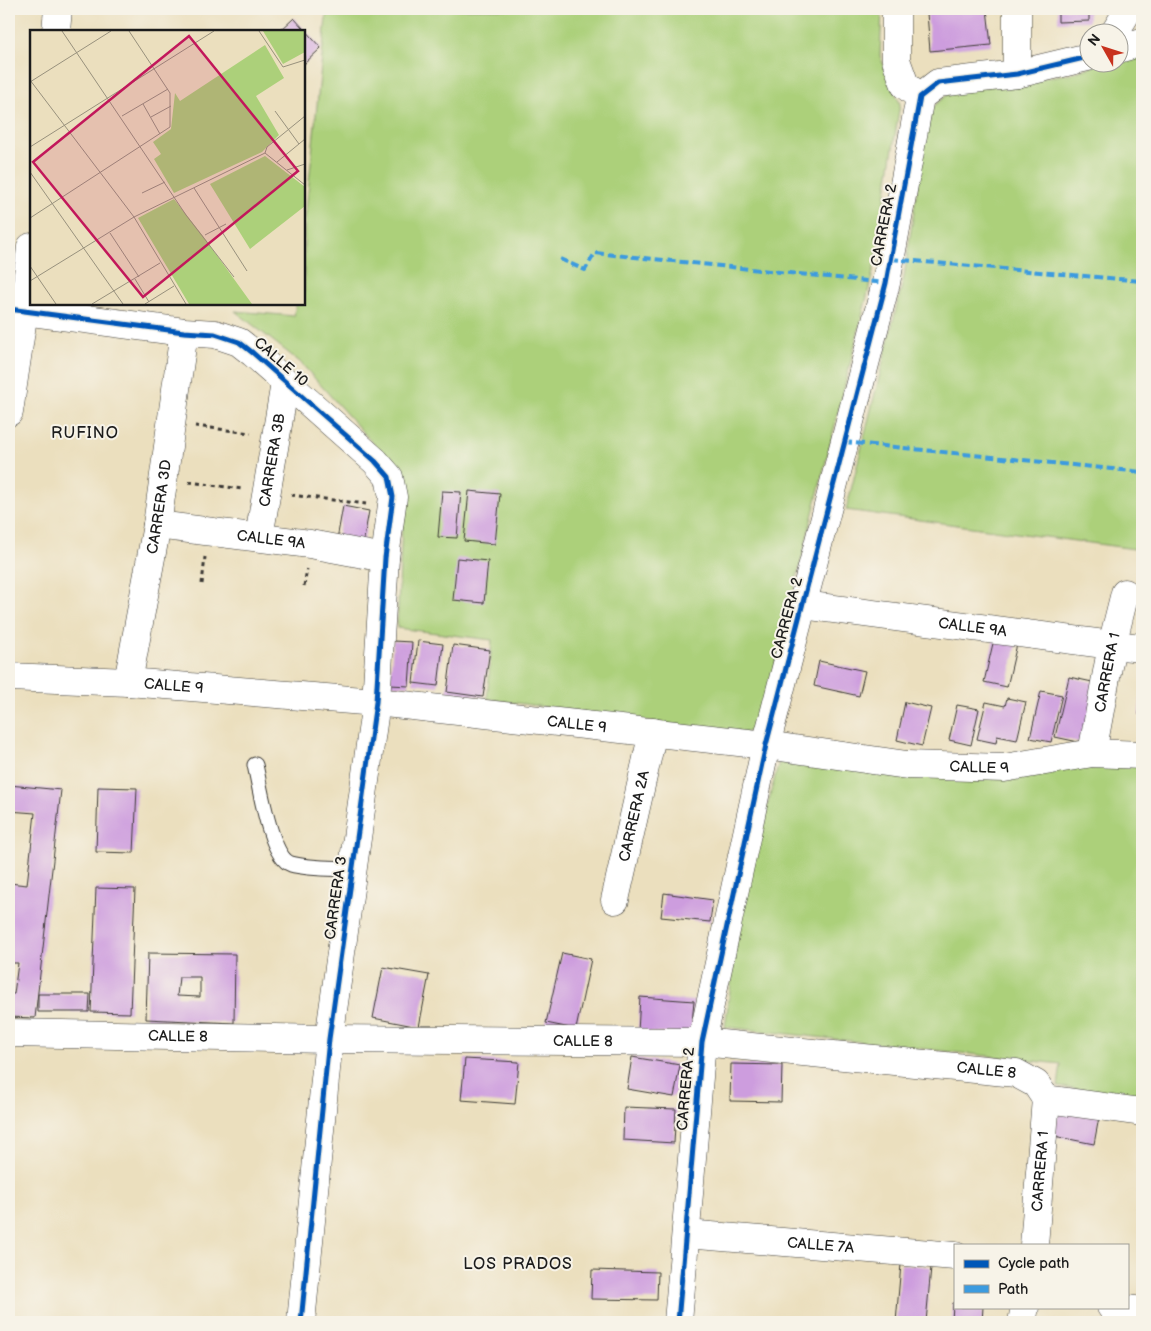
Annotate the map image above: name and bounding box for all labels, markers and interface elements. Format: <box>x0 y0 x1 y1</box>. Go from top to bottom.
north arrow <box>1078 22 1128 72</box>
inset map <box>30 30 305 305</box>
text: N <box>1084 31 1104 50</box>
street label: CARRERA 2 <box>867 182 901 268</box>
street label: CALLE 10 <box>250 333 312 391</box>
street label: CARRERA 3B <box>255 412 289 508</box>
district label: RUFINO <box>51 424 119 443</box>
street label: CARRERA 3D <box>142 458 176 555</box>
street label: CALLE 9A <box>236 525 307 553</box>
street label: CARRERA 2 <box>767 575 807 661</box>
street label: CALLE 9A <box>937 613 1009 641</box>
street label: CARRERA 1 <box>1090 631 1124 714</box>
street label: CALLE 9 <box>143 674 204 698</box>
street label: CALLE 9 <box>546 711 608 737</box>
street label: CALLE 9 <box>949 757 1011 778</box>
street label: CARRERA 2A <box>614 768 654 864</box>
street label: CARRERA 3 <box>321 855 351 941</box>
street label: CALLE 8 <box>148 1026 208 1046</box>
street label: CALLE 8 <box>553 1031 613 1051</box>
street label: CARRERA 2 <box>673 1046 699 1132</box>
street label: CALLE 8 <box>956 1058 1017 1083</box>
street label: CARRERA 1 <box>1027 1130 1053 1212</box>
street label: CALLE 7A <box>786 1233 856 1257</box>
legend <box>954 1244 1128 1308</box>
text: Cycle path <box>998 1254 1069 1273</box>
district label: LOS PRADOS <box>463 1255 573 1274</box>
text: Path <box>998 1280 1028 1299</box>

